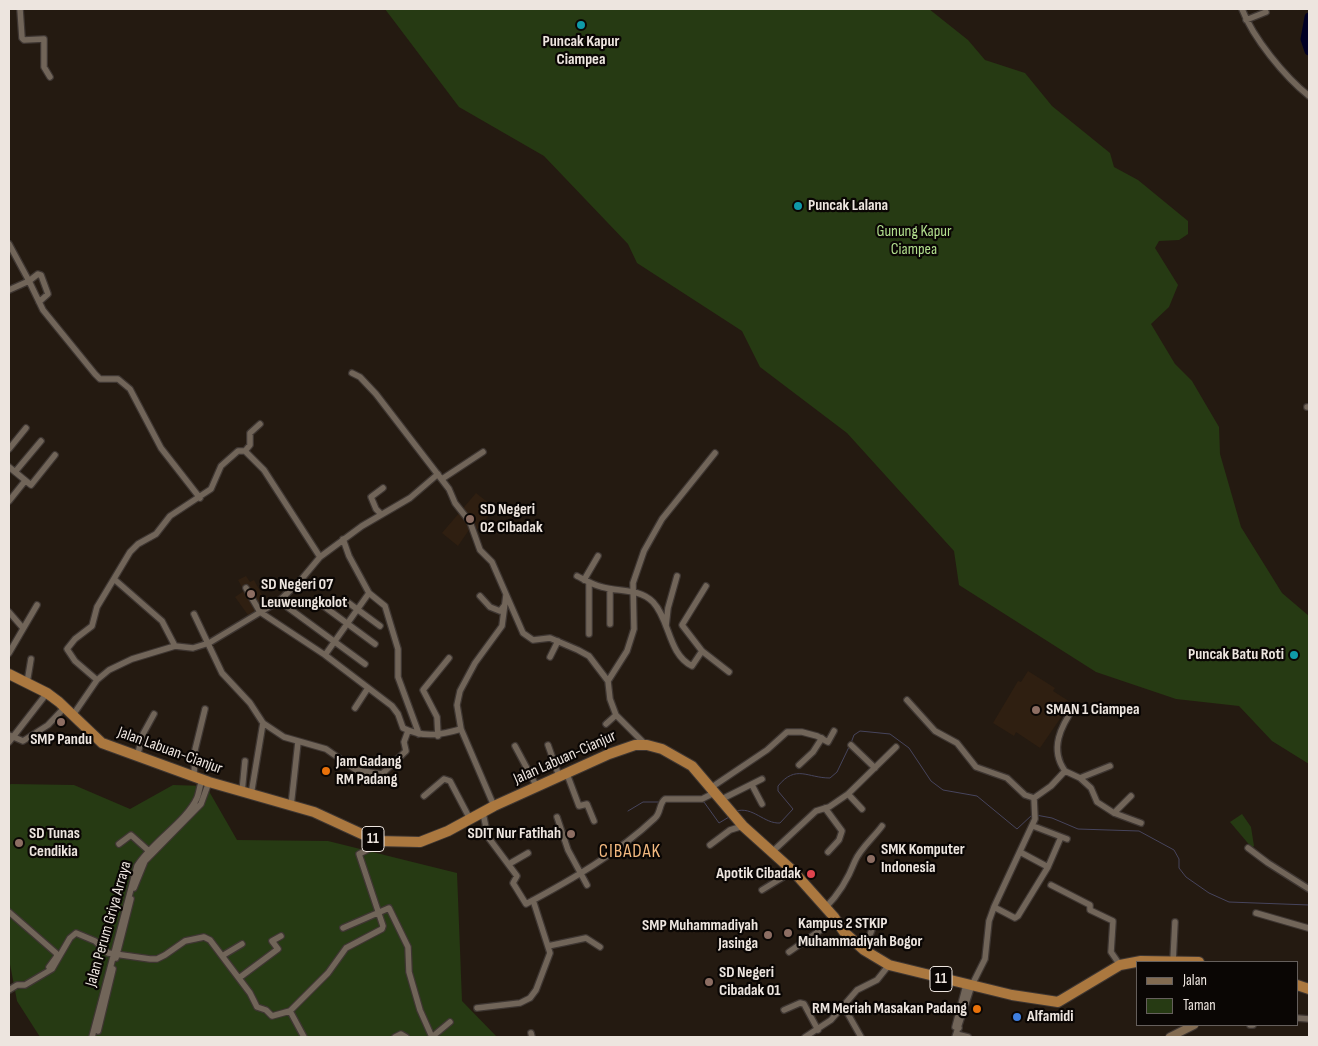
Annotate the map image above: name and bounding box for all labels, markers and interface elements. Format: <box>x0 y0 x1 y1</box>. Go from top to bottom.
marker: Puncak Kapur Ciampea <box>575 19 587 31</box>
place label: Puncak Kapur Ciampea <box>543 32 619 70</box>
place label: Puncak Lalana <box>808 196 888 216</box>
marker: Puncak Lalana <box>792 200 804 212</box>
park label: Gunung Kapur Ciampea <box>876 222 952 260</box>
place label: SD Negeri 02 CIbadak <box>480 500 543 538</box>
marker: SD Negeri 02 CIbadak <box>464 513 476 525</box>
place label: SD Negeri 07 Leuweungkolot <box>261 575 347 613</box>
marker: SD Negeri 07 Leuweungkolot <box>245 588 257 600</box>
place label: Puncak Batu Roti <box>1188 645 1284 665</box>
marker: Puncak Batu Roti <box>1288 649 1300 661</box>
place label: SMAN 1 Ciampea <box>1046 700 1140 720</box>
marker: SMAN 1 Ciampea <box>1030 704 1042 716</box>
marker: SMP Pandu <box>55 716 67 728</box>
street label: Jalan Labuan-Cianjur <box>115 723 225 779</box>
street label: Jalan Labuan-Cianjur <box>511 727 619 789</box>
place label: SMP Pandu <box>30 730 92 750</box>
place label: Jam Gadang RM Padang <box>336 752 401 790</box>
marker: Jam Gadang RM Padang <box>320 765 332 777</box>
place label: SD Tunas Cendikia <box>29 824 80 862</box>
place label: SDIT Nur Fatihah <box>468 824 561 844</box>
road number: 11 <box>362 826 384 852</box>
marker: SDIT Nur Fatihah <box>565 828 577 840</box>
marker: SD Tunas Cendikia <box>13 837 25 849</box>
place label: SMK Komputer Indonesia <box>881 840 965 878</box>
district label: CIBADAK <box>598 841 662 863</box>
marker: SMK Komputer Indonesia <box>865 853 877 865</box>
street label: Jalan Perum Griya Arraya <box>82 859 136 989</box>
place label: Apotik Cibadak <box>716 864 801 884</box>
marker: Apotik Cibadak <box>805 868 817 880</box>
place label: Kampus 2 STKIP Muhammadiyah Bogor <box>798 914 922 952</box>
place label: SMP Muhammadiyah Jasinga <box>642 916 758 954</box>
marker: Kampus 2 STKIP Muhammadiyah Bogor <box>782 927 794 939</box>
marker: SMP Muhammadiyah Jasinga <box>762 929 774 941</box>
legend <box>1136 961 1298 1026</box>
place label: SD Negeri Cibadak 01 <box>719 963 781 1001</box>
road number: 11 <box>930 966 952 992</box>
text: Jalan <box>1183 971 1207 990</box>
marker: SD Negeri Cibadak 01 <box>703 976 715 988</box>
text: Taman <box>1183 996 1216 1015</box>
place label: RM Meriah Masakan Padang <box>812 999 967 1019</box>
marker: RM Meriah Masakan Padang <box>971 1003 983 1015</box>
place label: Alfamidi <box>1027 1007 1073 1027</box>
marker: Alfamidi <box>1011 1011 1023 1023</box>

